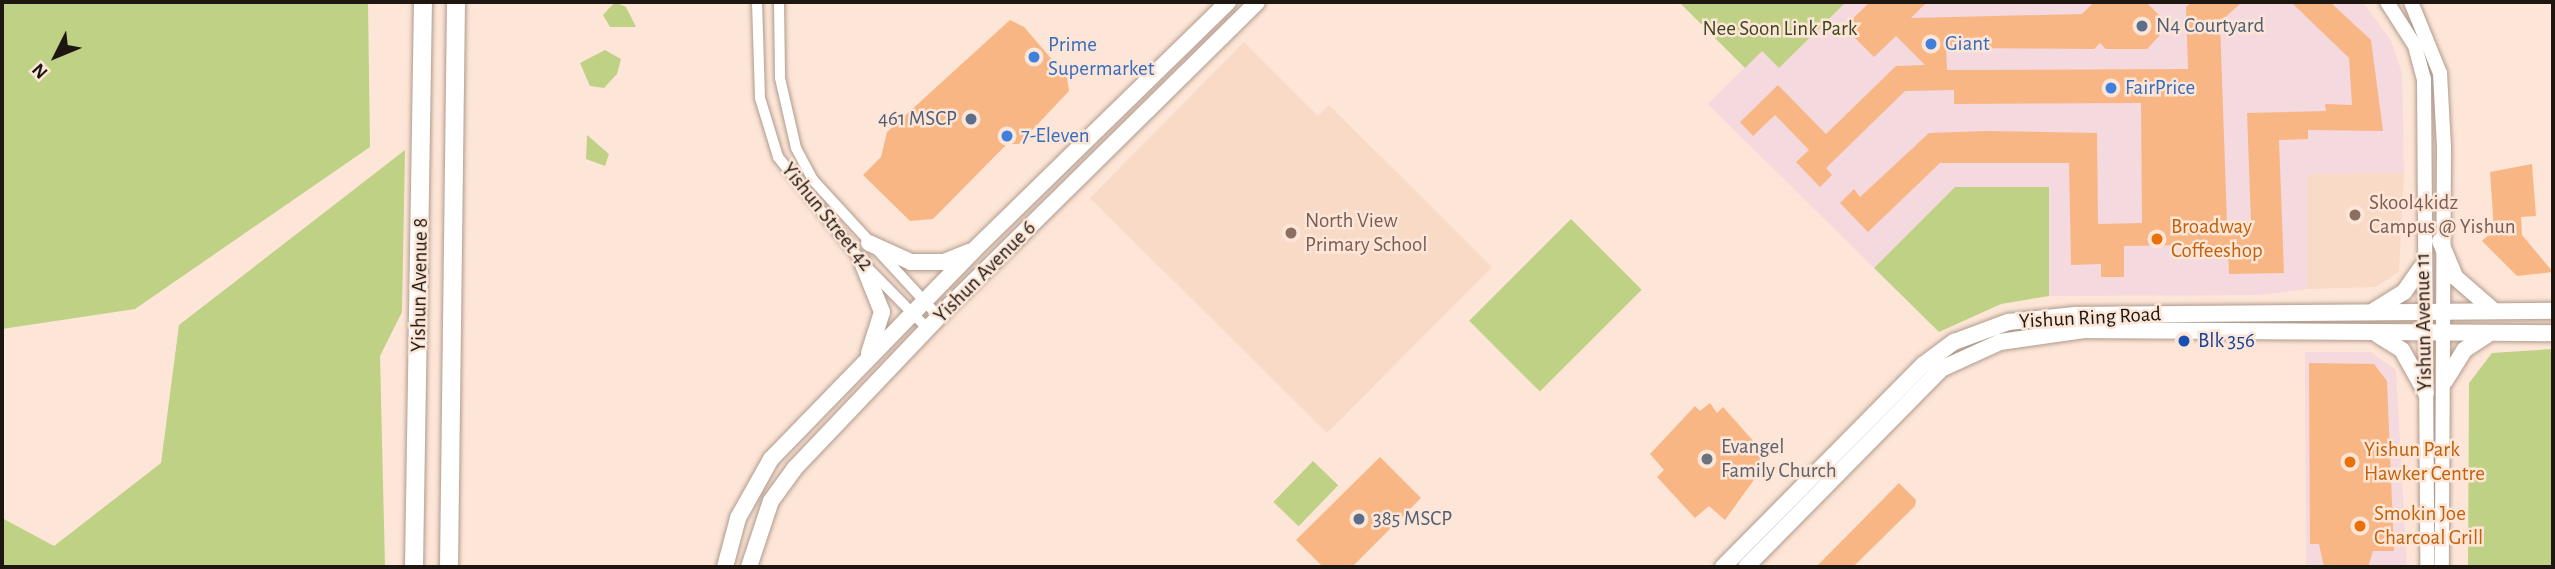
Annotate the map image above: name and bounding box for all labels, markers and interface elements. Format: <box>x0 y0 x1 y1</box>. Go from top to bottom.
place label: N4 Courtyard <box>2156 13 2264 39</box>
park label: Nee Soon Link Park <box>1703 16 1857 42</box>
marker: N4 Courtyard <box>2134 18 2150 34</box>
north arrow <box>21 21 91 91</box>
place label: Giant <box>1945 31 1990 57</box>
place label: Prime Supermarket <box>1048 32 1154 82</box>
marker: Giant <box>1923 36 1939 52</box>
marker: Prime Supermarket <box>1026 49 1042 65</box>
text: N <box>29 59 52 82</box>
place label: FairPrice <box>2125 75 2195 101</box>
marker: FairPrice <box>2103 80 2119 96</box>
place label: 461 MSCP <box>878 106 957 132</box>
marker: 461 MSCP <box>963 111 979 127</box>
place label: 7-Eleven <box>1021 123 1090 149</box>
marker: 7-Eleven <box>999 128 1015 144</box>
street label: Yishun Street 42 <box>776 158 878 276</box>
place label: Skool4kidz Campus @ Yishun <box>2369 190 2516 240</box>
marker: Skool4kidz Campus @ Yishun <box>2347 207 2363 223</box>
place label: North View Primary School <box>1305 208 1428 258</box>
place label: Broadway Coffeeshop <box>2171 214 2263 264</box>
street label: Yishun Avenue 6 <box>929 216 1041 328</box>
street label: Yishun Avenue 8 <box>406 218 434 352</box>
marker: North View Primary School <box>1283 225 1299 241</box>
marker: Broadway Coffeeshop <box>2149 231 2165 247</box>
street label: Yishun Avenue 11 <box>2410 252 2438 392</box>
street label: Yishun Ring Road <box>2018 302 2162 334</box>
place label: Blk 356 <box>2198 328 2255 354</box>
marker: Blk 356 <box>2176 333 2192 349</box>
place label: Evangel Family Church <box>1721 434 1837 484</box>
place label: Yishun Park Hawker Centre <box>2364 437 2485 487</box>
marker: Evangel Family Church <box>1699 451 1715 467</box>
marker: Yishun Park Hawker Centre <box>2342 454 2358 470</box>
place label: Smokin Joe Charcoal Grill <box>2374 501 2483 551</box>
place label: 385 MSCP <box>1373 506 1452 532</box>
marker: 385 MSCP <box>1351 511 1367 527</box>
marker: Smokin Joe Charcoal Grill <box>2352 518 2368 534</box>

